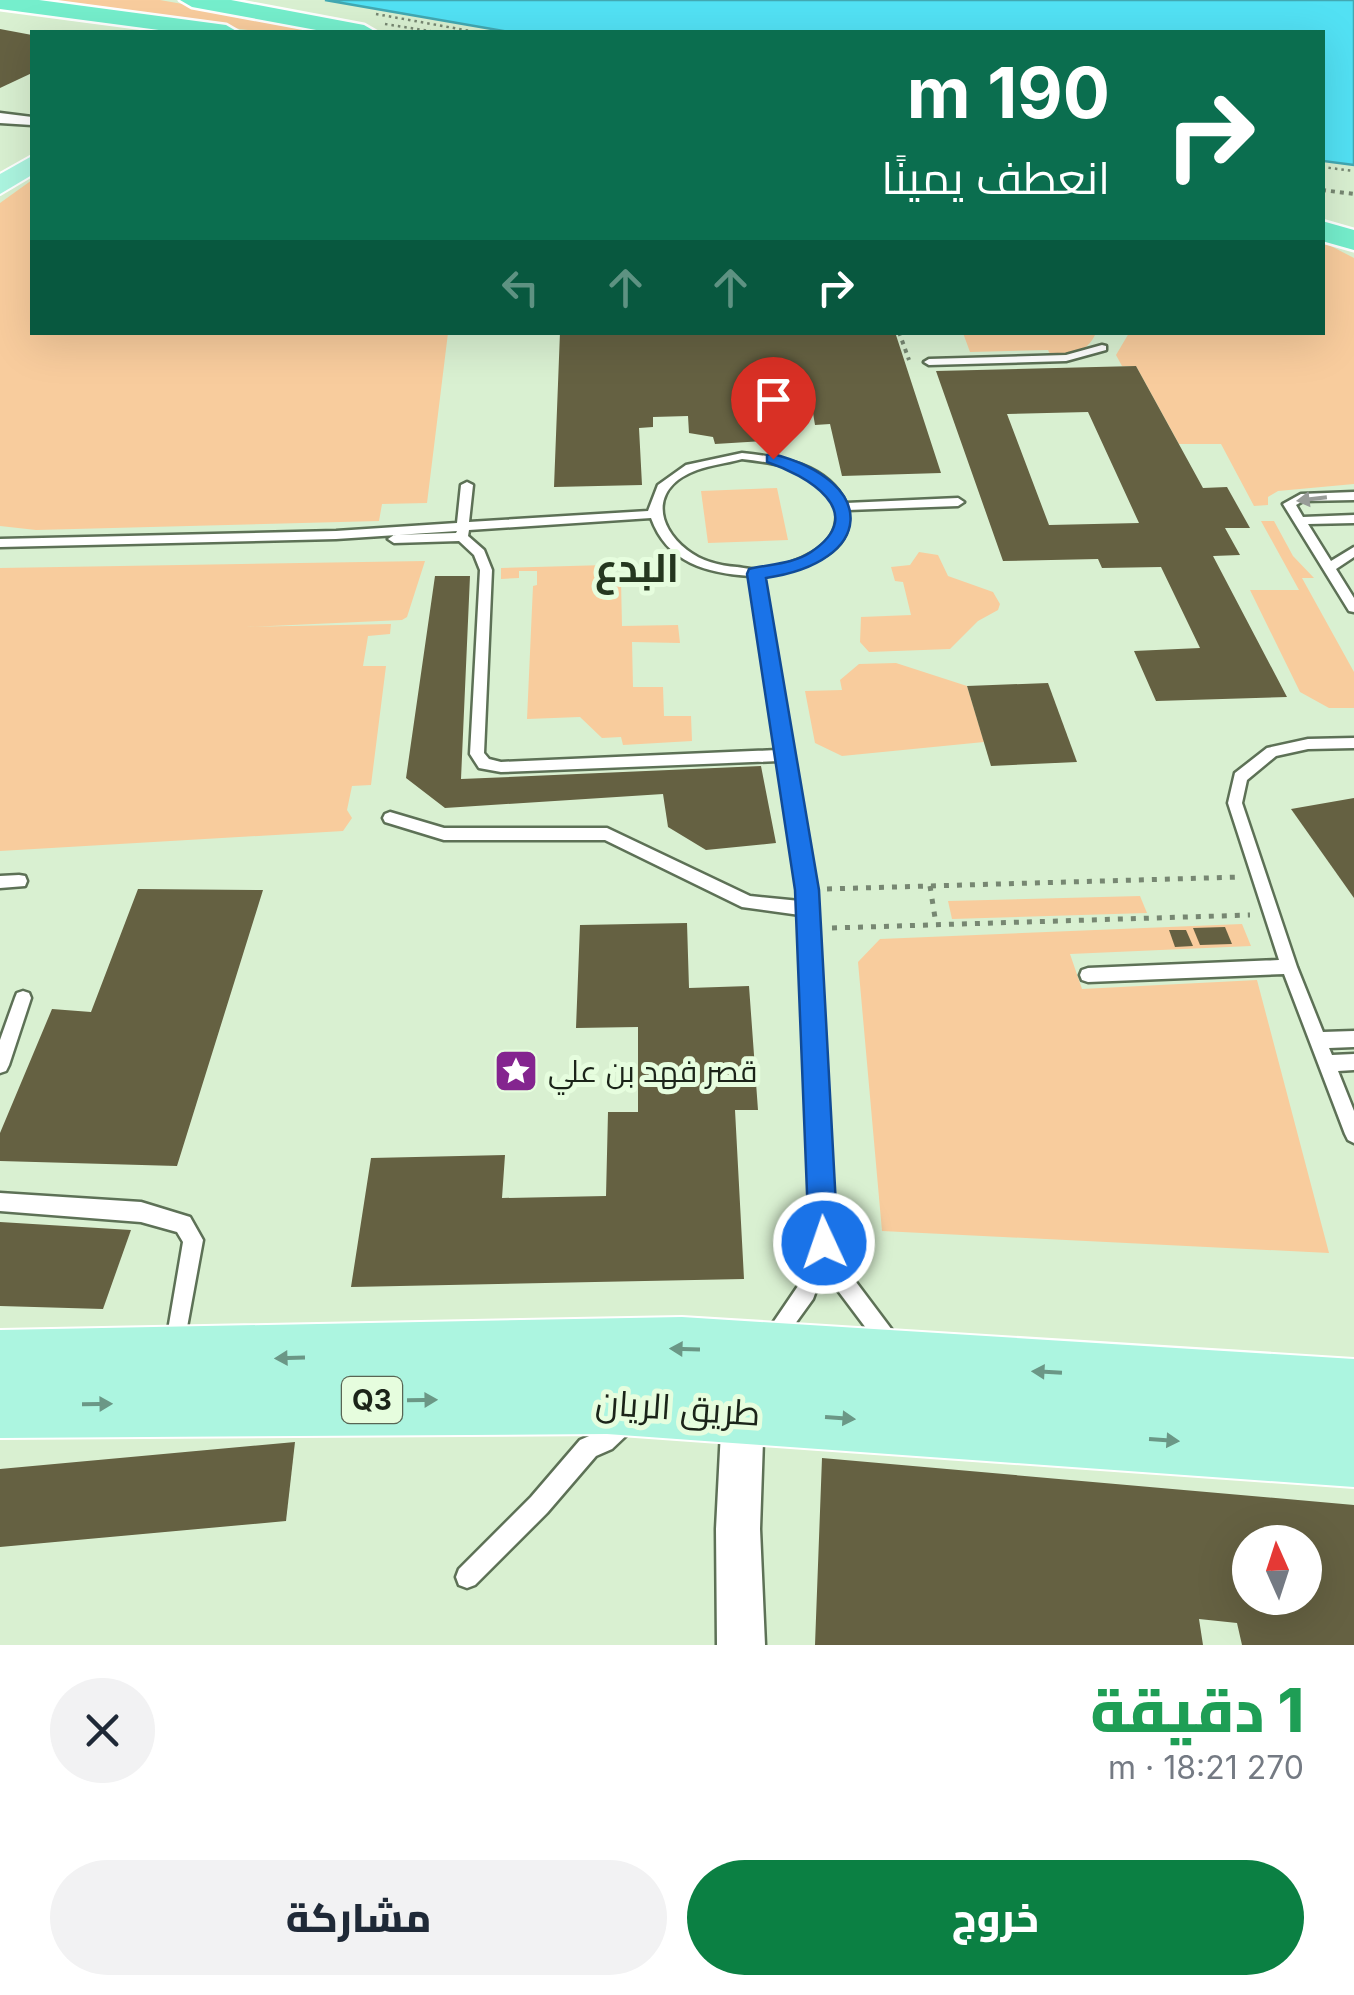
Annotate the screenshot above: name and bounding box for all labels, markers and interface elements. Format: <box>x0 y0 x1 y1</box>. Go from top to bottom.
text: 190 m <box>907 50 1110 135</box>
icon: right <box>1145 70 1275 200</box>
text: انعطف يمينًا <box>881 150 1110 205</box>
icon: left <box>493 260 548 315</box>
icon: ahead <box>598 260 653 315</box>
icon: ahead <box>703 260 758 315</box>
icon: right <box>808 260 863 315</box>
pin <box>731 357 816 460</box>
icon: arrive <box>746 372 801 427</box>
one-way arrow <box>1296 491 1327 507</box>
district label: البدع <box>595 543 679 595</box>
place icon: قصر فهد بن علي <box>493 1048 539 1094</box>
place label: قصر فهد بن علي <box>548 1053 757 1095</box>
position arrow <box>772 1191 876 1295</box>
one-way arrow <box>669 1341 701 1357</box>
one-way arrow <box>274 1350 306 1366</box>
one-way arrow <box>1031 1364 1063 1380</box>
road number: Q3 <box>342 1377 402 1423</box>
street label: طريق الريان <box>594 1380 762 1436</box>
one-way arrow <box>407 1391 439 1407</box>
one-way arrow <box>82 1396 114 1412</box>
one-way arrow <box>825 1411 856 1427</box>
one-way arrow <box>1149 1433 1181 1449</box>
north arrow <box>1232 1525 1322 1615</box>
map controls <box>1232 1525 1322 1615</box>
text: 1 دقيقة <box>1090 1674 1304 1746</box>
button: close <box>50 1678 155 1783</box>
text: 270 m · 18:21 <box>1108 1748 1304 1787</box>
button: مشاركة <box>50 1860 667 1975</box>
button: خروج <box>687 1860 1304 1975</box>

